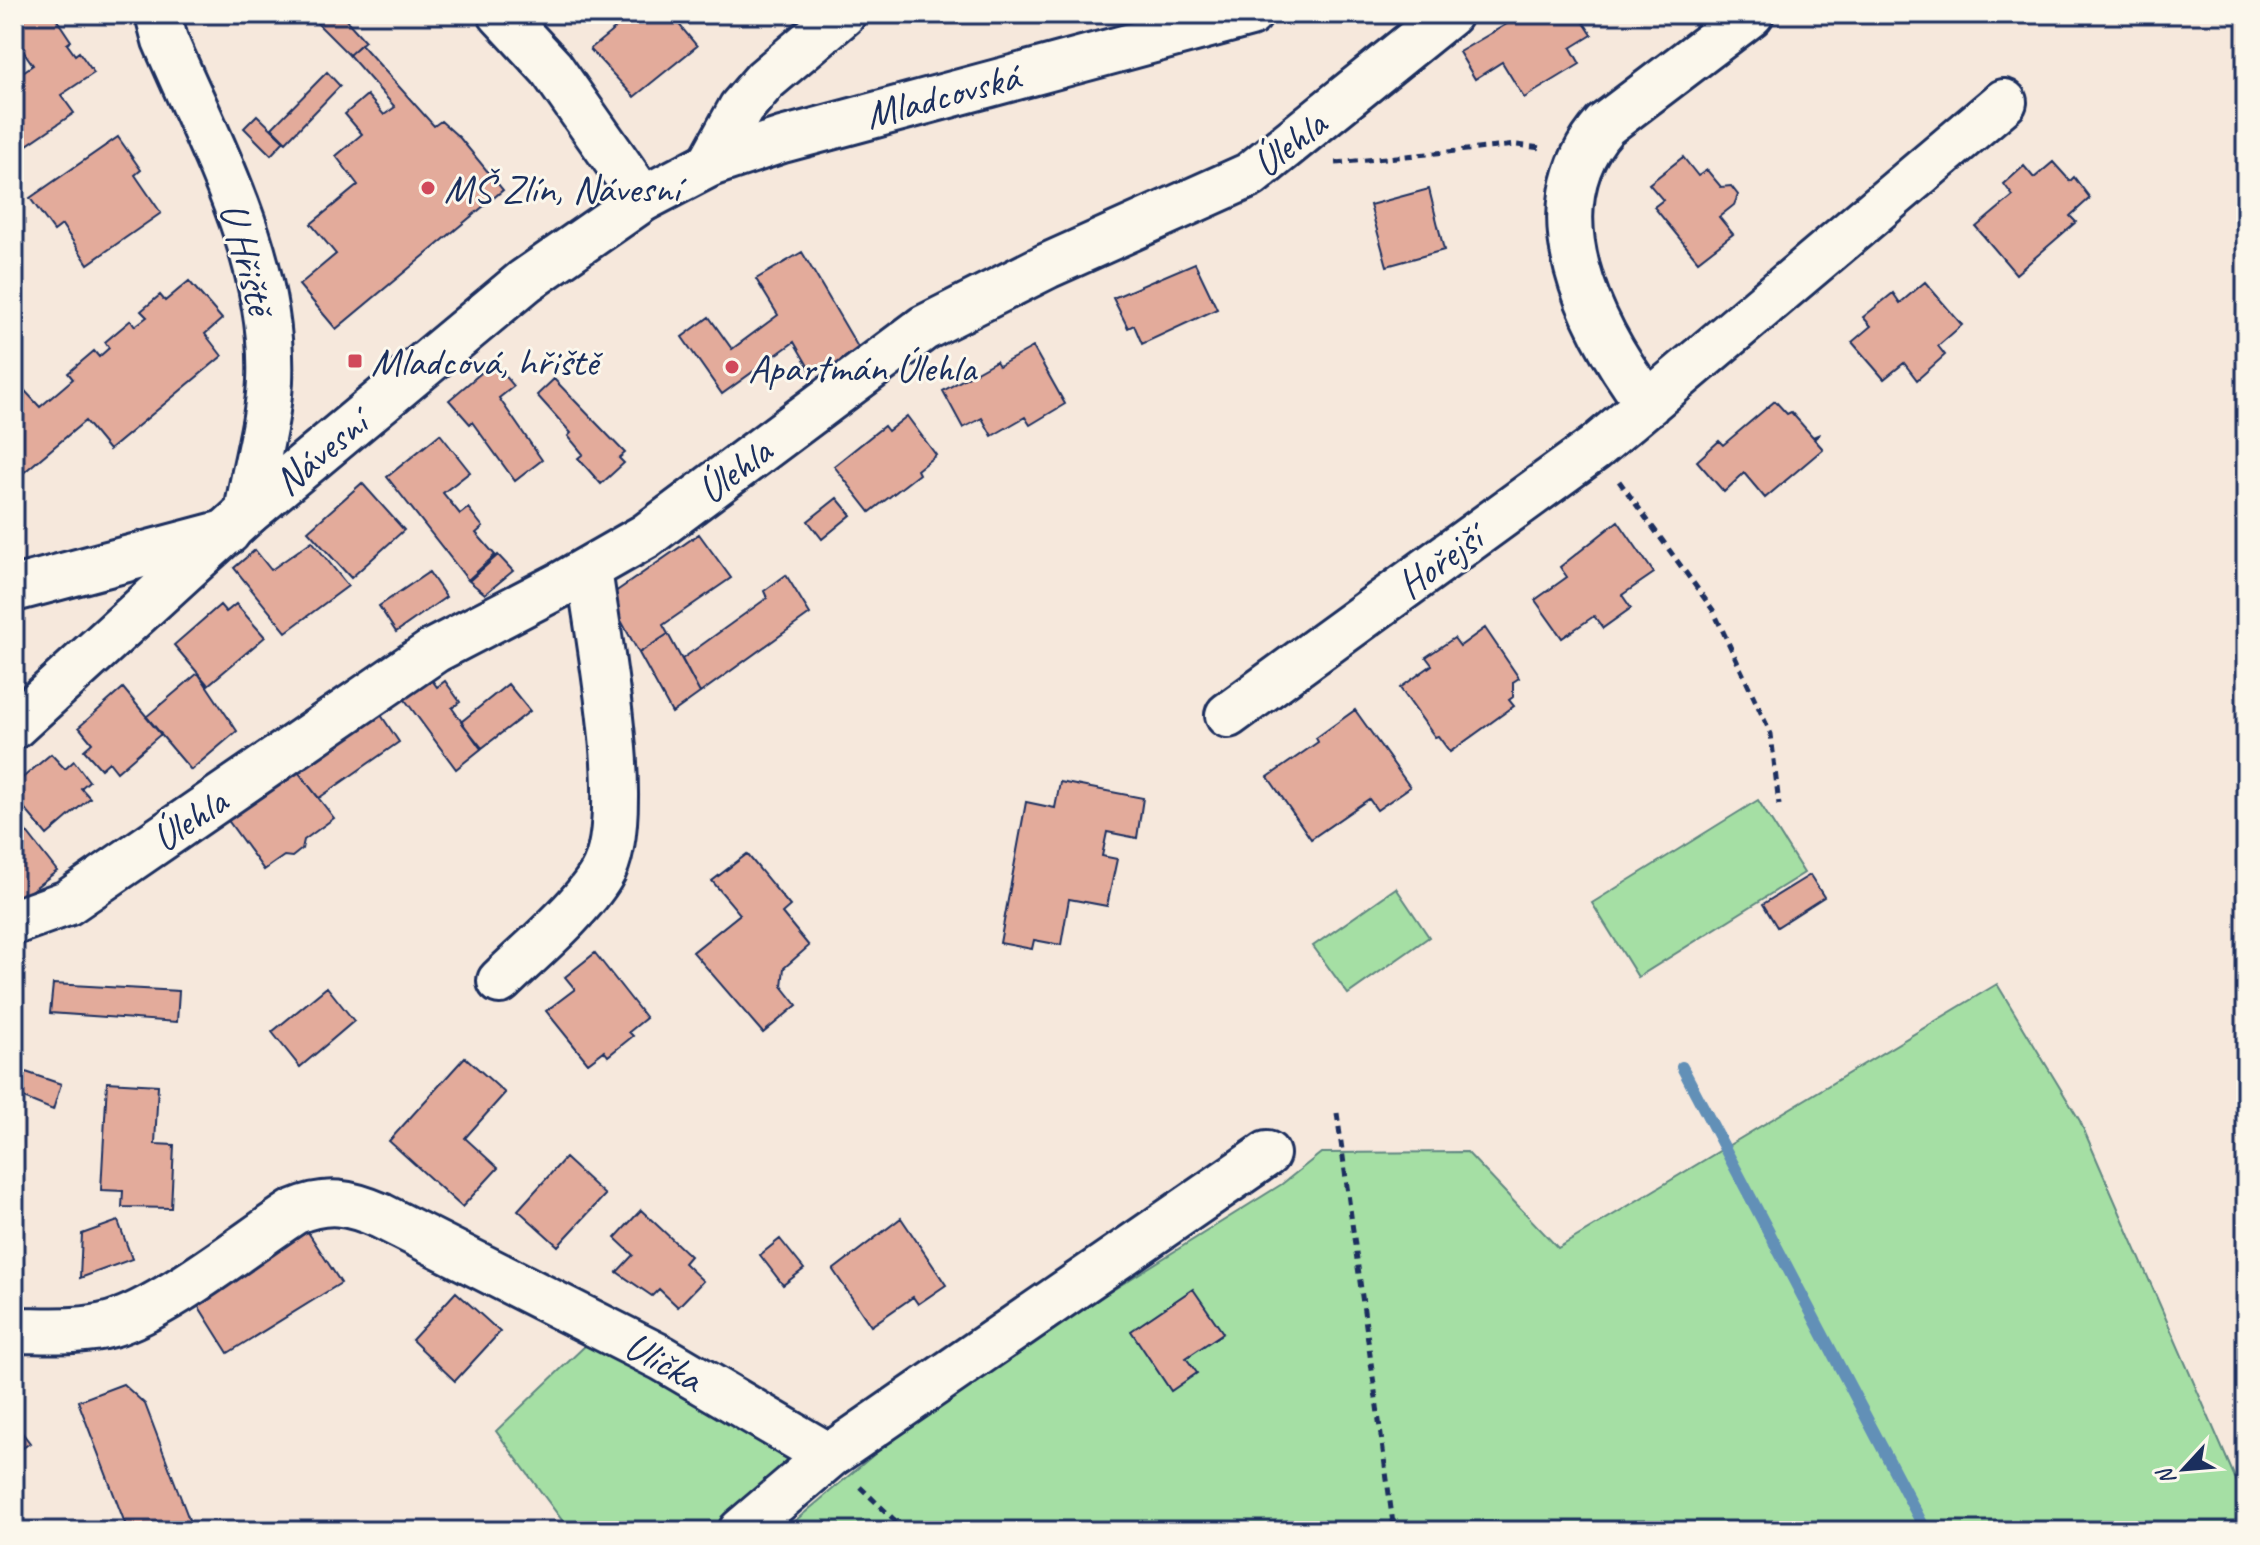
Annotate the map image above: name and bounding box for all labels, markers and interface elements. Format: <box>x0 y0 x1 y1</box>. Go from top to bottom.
street label: Mladcovská <box>860 51 1028 140</box>
street label: Úlehla <box>1243 98 1339 188</box>
place label: MŠ Zlín, Návesní <box>444 164 687 214</box>
marker: MŠ Zlín, Návesní <box>419 179 437 197</box>
street label: U Hřiště <box>208 197 287 325</box>
place label: Mladcová, hřiště <box>371 337 604 387</box>
place label: Apartmán Úlehla <box>748 343 979 393</box>
marker: Mladcová, hřiště <box>346 352 364 370</box>
marker: Apartmán Úlehla <box>723 358 741 376</box>
street label: Návesní <box>264 394 383 506</box>
street label: Úlehla <box>688 425 784 515</box>
street label: Hořejší <box>1387 510 1498 609</box>
street label: Úlehla <box>142 775 239 863</box>
street label: Ulička <box>616 1320 713 1405</box>
north arrow <box>2144 1429 2224 1509</box>
text: N <box>2150 1462 2182 1490</box>

